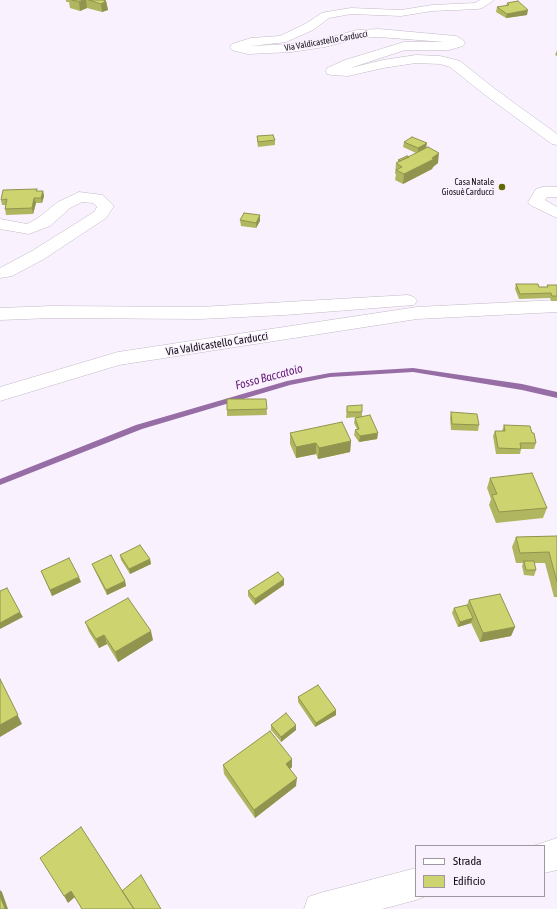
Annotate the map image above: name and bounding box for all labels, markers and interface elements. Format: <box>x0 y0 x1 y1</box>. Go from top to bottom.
street label: Via Valdicastello Carducci <box>283 28 369 54</box>
place label: Casa Natale Giosuè Carducci <box>442 177 494 198</box>
marker: Casa Natale Giosuè Carducci <box>497 182 507 192</box>
street label: Via Valdicastello Carducci <box>165 329 269 359</box>
water label: Fosso Baccatoio <box>234 361 304 393</box>
legend <box>415 845 545 897</box>
text: Strada <box>453 854 482 868</box>
text: Edificio <box>453 874 485 888</box>

